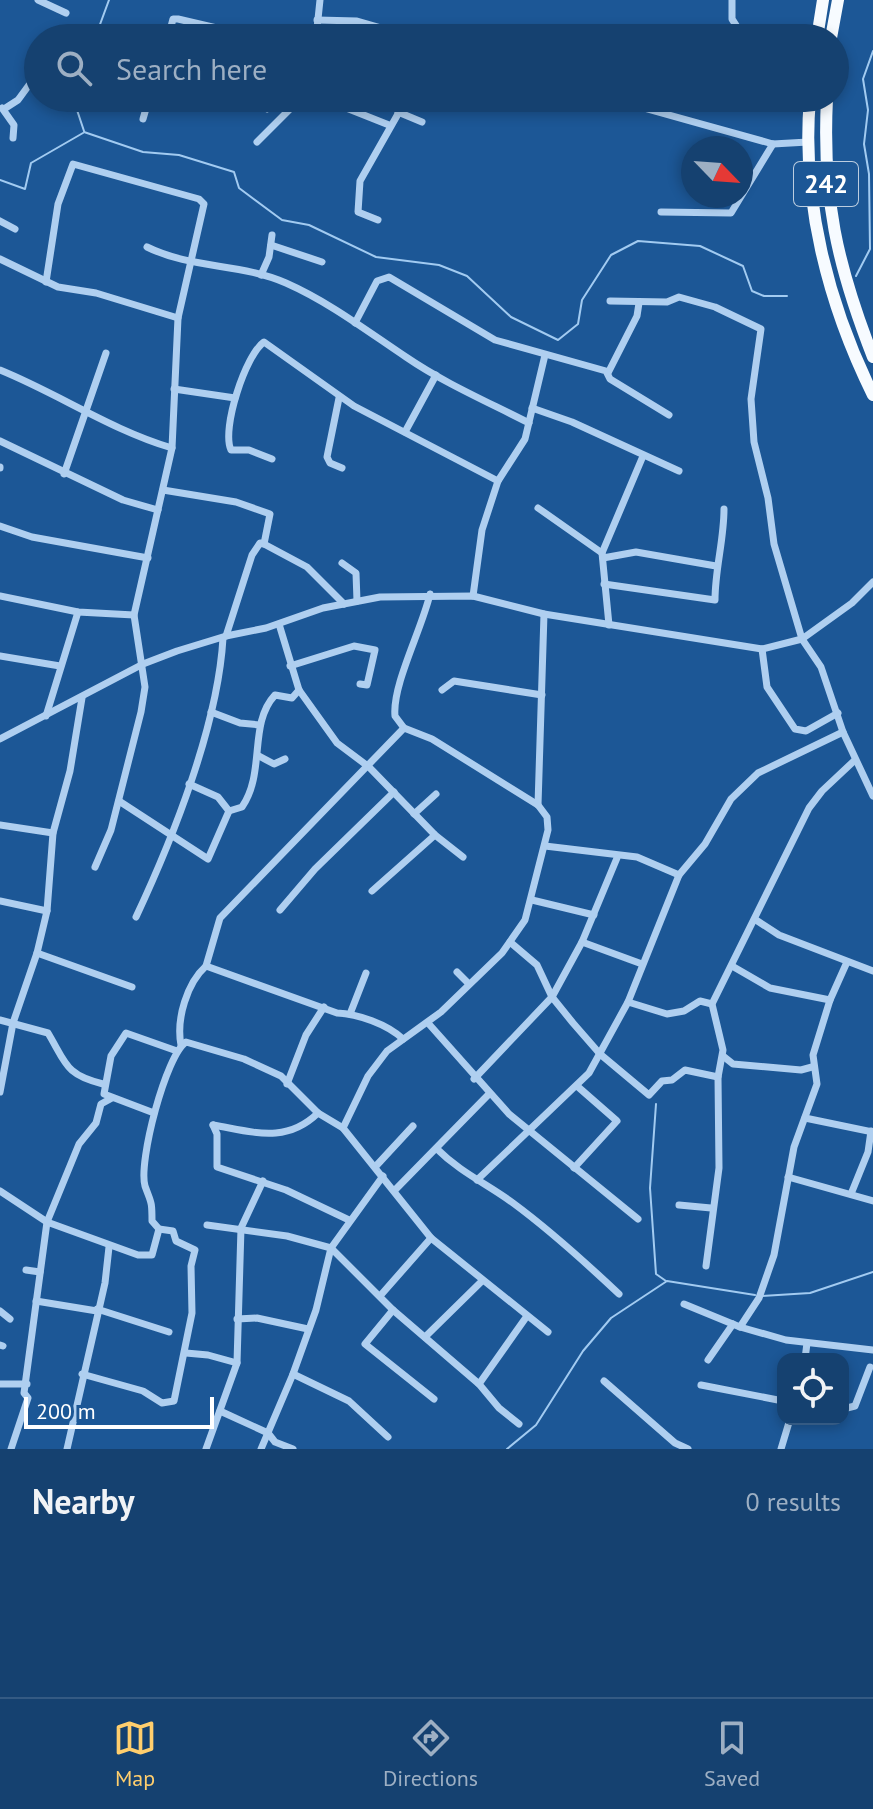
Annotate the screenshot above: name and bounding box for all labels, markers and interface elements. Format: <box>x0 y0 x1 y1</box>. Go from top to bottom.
search box <box>24 24 849 112</box>
icon: search <box>52 46 96 90</box>
text: Search here <box>116 49 267 88</box>
north arrow <box>681 136 753 208</box>
road number: 242 <box>794 162 858 206</box>
map controls <box>777 1353 849 1425</box>
button: locate <box>777 1353 849 1425</box>
scale bar <box>24 1393 214 1429</box>
text: 200 m <box>36 1397 96 1425</box>
text: Nearby <box>32 1479 134 1523</box>
text: 0 results <box>746 1485 841 1518</box>
tab: Map <box>113 1716 157 1792</box>
tab: Directions <box>383 1716 478 1792</box>
tab: Saved <box>704 1716 760 1792</box>

